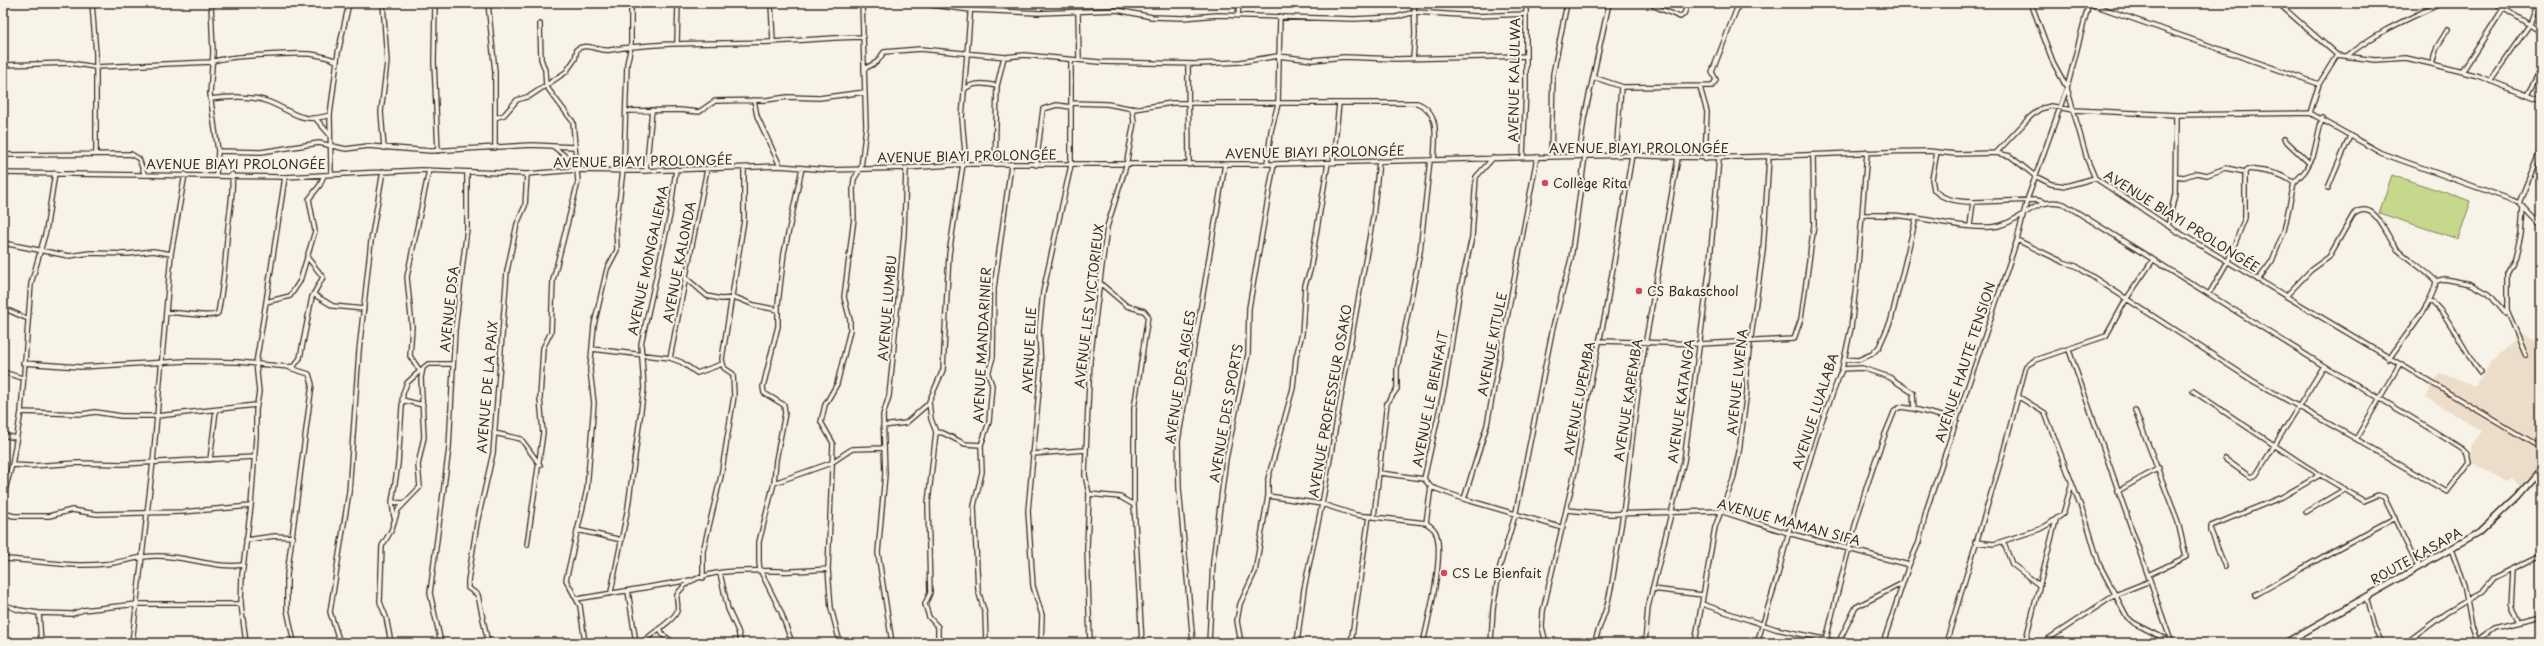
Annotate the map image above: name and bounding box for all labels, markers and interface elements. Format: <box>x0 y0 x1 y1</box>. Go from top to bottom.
street label: AVENUE KALULWA <box>1503 17 1524 142</box>
street label: AVENUE BIAYI PROLONGÉE <box>1549 138 1729 157</box>
street label: AVENUE BIAYI PROLONGÉE <box>1225 140 1405 163</box>
street label: AVENUE BIAYI PROLONGÉE <box>877 144 1057 167</box>
street label: AVENUE BIAYI PROLONGÉE <box>553 149 733 172</box>
street label: AVENUE BIAYI PROLONGÉE <box>146 154 326 173</box>
street label: AVENUE BIAYI PROLONGÉE <box>2101 165 2264 276</box>
place label: Collège Rita <box>1553 173 1628 192</box>
marker: Collège Rita <box>1540 178 1550 188</box>
street label: AVENUE MONGALIEMA <box>622 183 673 337</box>
street label: AVENUE KALONDA <box>657 200 700 324</box>
street label: AVENUE LES VICTORIEUX <box>1069 223 1108 389</box>
street label: AVENUE LUMBU <box>872 254 901 362</box>
street label: AVENUE DSA <box>435 265 462 353</box>
street label: AVENUE MANDARINIER <box>968 266 995 423</box>
street label: AVENUE HAUTE TENSION <box>1930 279 1999 444</box>
place label: CS Bakaschool <box>1647 281 1739 300</box>
marker: CS Bakaschool <box>1634 286 1644 296</box>
street label: AVENUE KITULE <box>1472 290 1511 398</box>
street label: AVENUE PROFESSEUR OSAKO <box>1303 303 1356 499</box>
street label: AVENUE ELIE <box>1017 306 1040 394</box>
street label: AVENUE DES AIGLES <box>1160 309 1199 445</box>
street label: AVENUE DE LA PAIX <box>471 320 502 454</box>
street label: AVENUE LWENA <box>1721 328 1752 436</box>
street label: AVENUE LE BIENFAIT <box>1407 329 1452 469</box>
street label: AVENUE KAPEMBA <box>1608 337 1647 463</box>
street label: AVENUE KATANGA <box>1662 338 1699 464</box>
street label: AVENUE UPEMBA <box>1558 339 1599 456</box>
street label: AVENUE DES SPORTS <box>1204 342 1247 484</box>
street label: AVENUE LUALABA <box>1787 350 1842 471</box>
street label: AVENUE MAMAN SIFA <box>1716 493 1863 550</box>
street label: ROUTE KASAPA <box>2366 522 2465 589</box>
place label: CS Le Bienfait <box>1452 563 1542 582</box>
marker: CS Le Bienfait <box>1439 568 1449 578</box>

